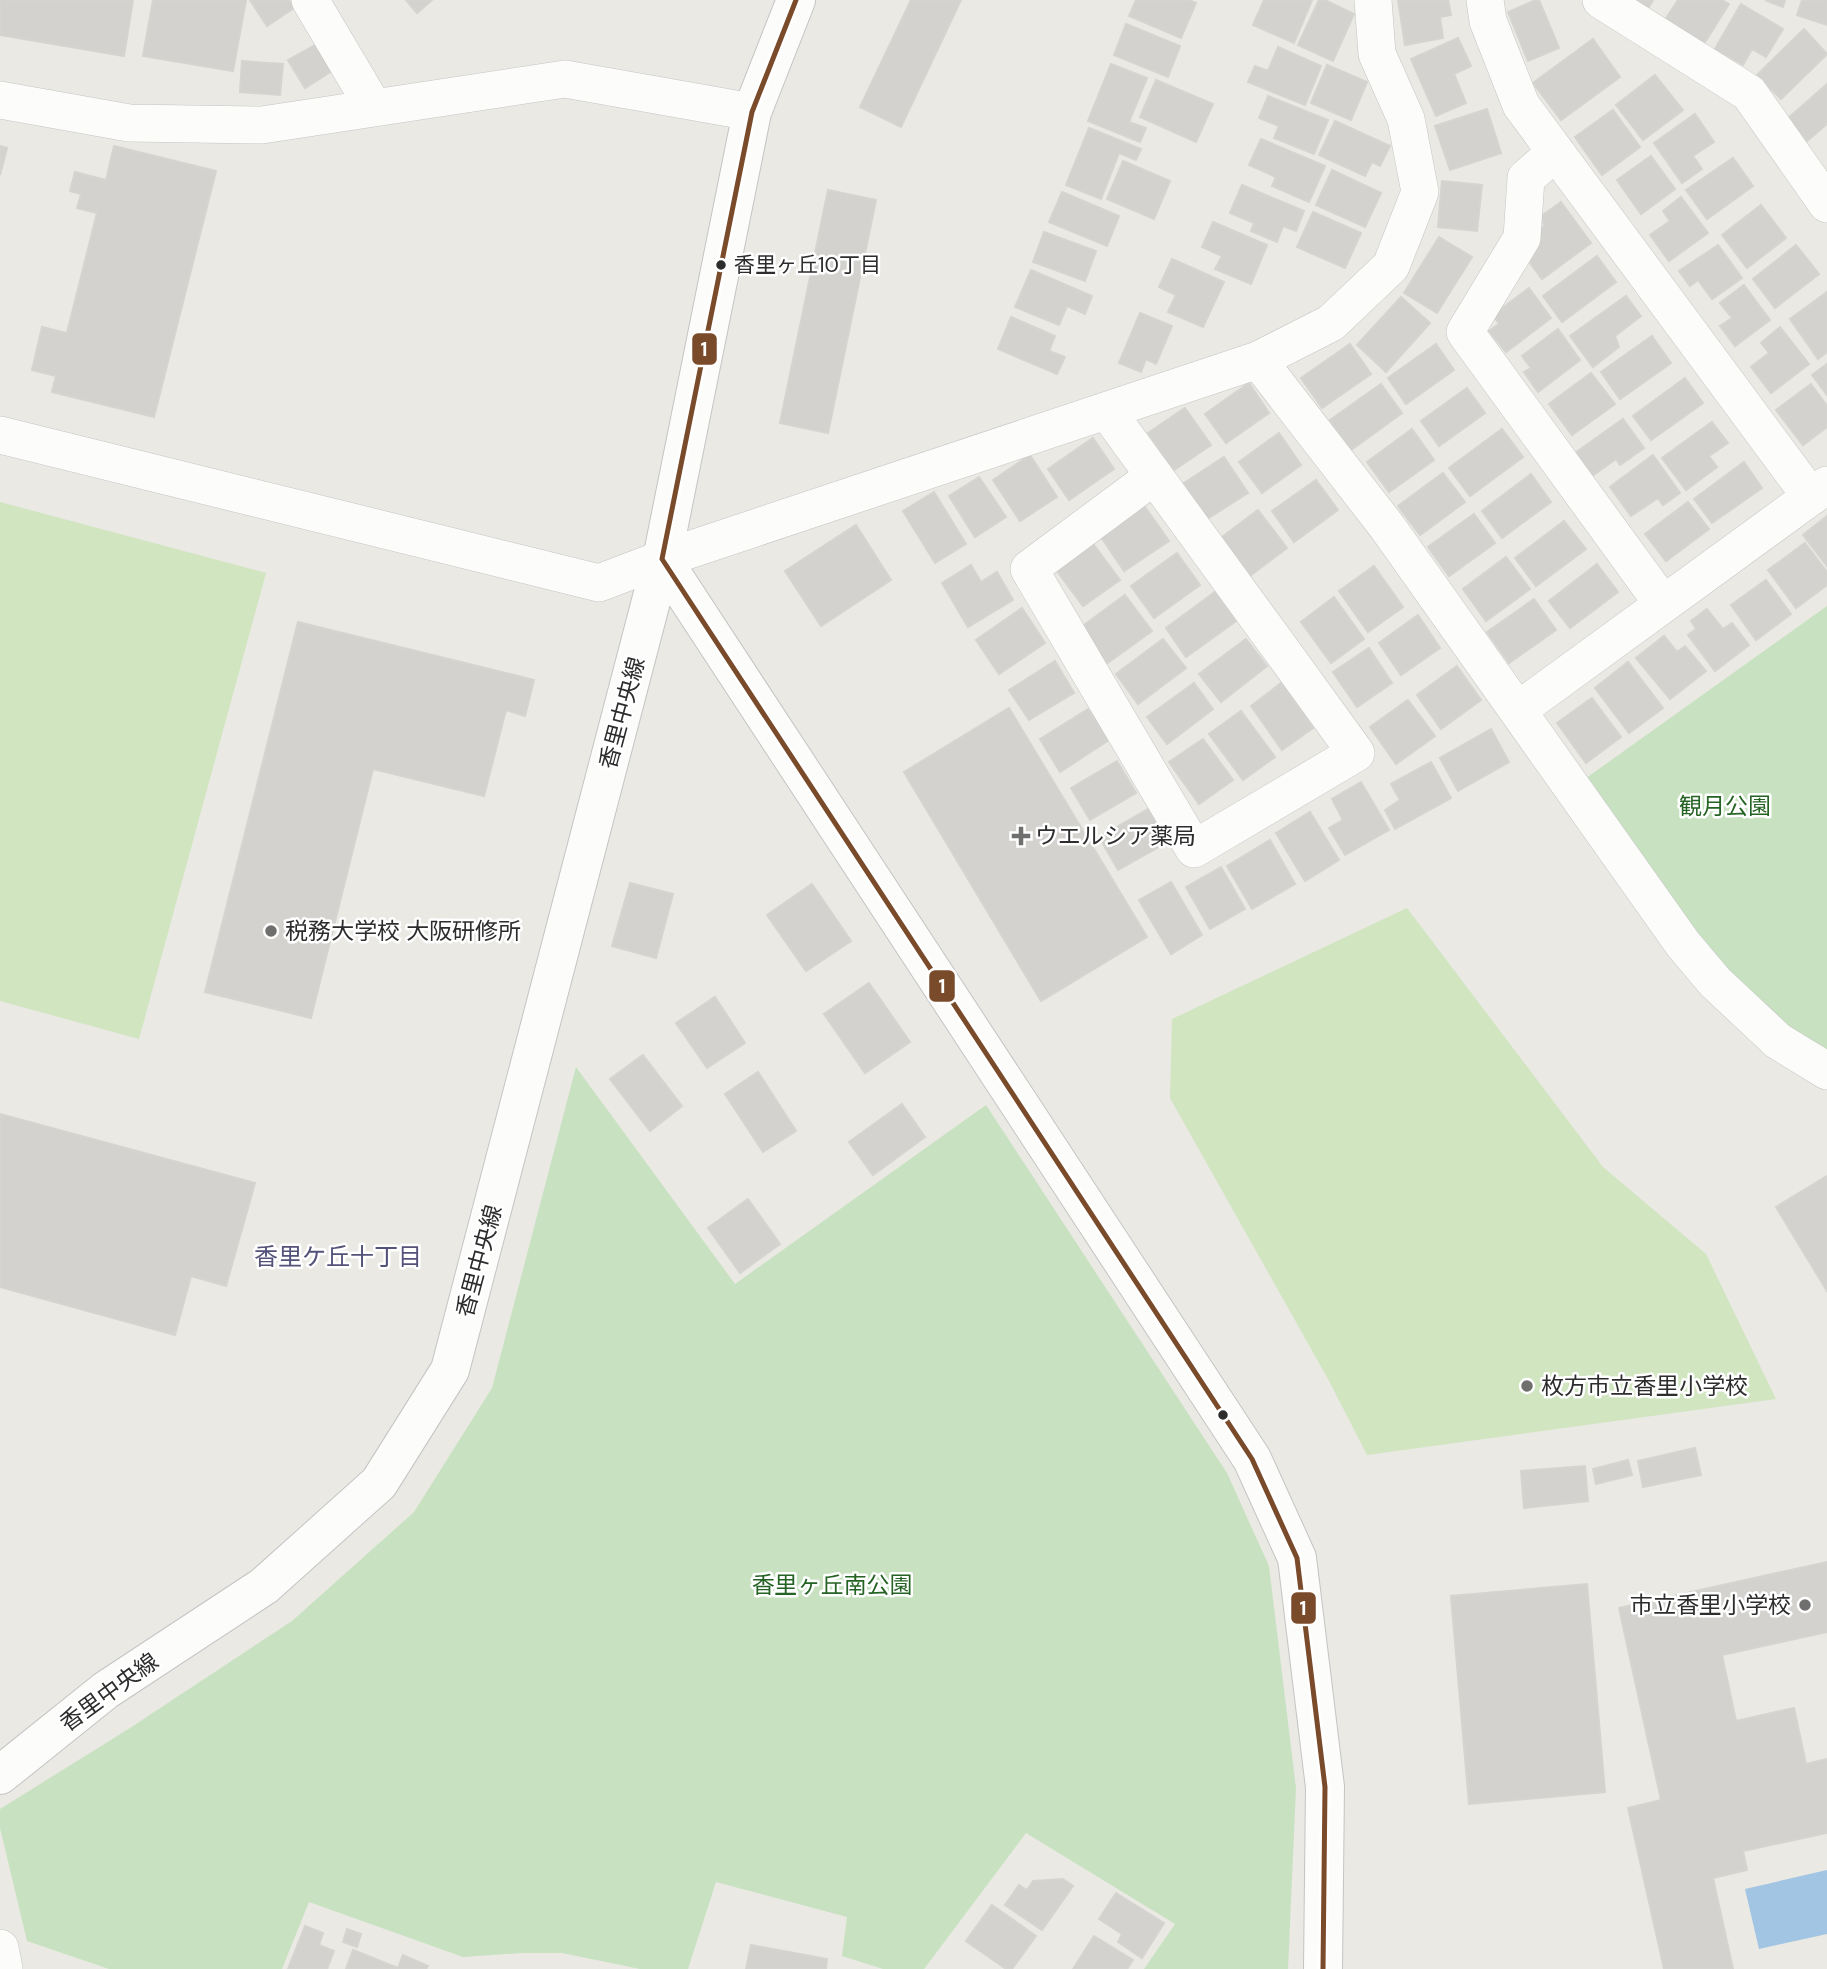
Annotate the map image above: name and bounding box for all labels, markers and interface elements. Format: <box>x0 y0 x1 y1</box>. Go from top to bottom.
place label: 香里ヶ丘10丁目 <box>734 251 881 279</box>
marker: 香里ヶ丘10丁目 <box>714 258 728 272</box>
line badge: 1 <box>691 332 718 366</box>
text: 1 <box>701 337 707 362</box>
street label: 香里中央線 <box>593 654 651 772</box>
park label: 観月公園 <box>1679 791 1771 821</box>
place label: ウエルシア薬局 <box>1035 821 1196 851</box>
marker: ウエルシア薬局 <box>1013 828 1029 844</box>
place label: 税務大学校 大阪研修所 <box>285 916 521 946</box>
marker: 税務大学校 大阪研修所 <box>263 923 279 939</box>
line badge: 1 <box>928 969 956 1003</box>
text: 1 <box>939 974 945 999</box>
street label: 香里中央線 <box>450 1202 508 1320</box>
district label: 香里ケ丘十丁目 <box>254 1241 422 1272</box>
place label: 枚方市立香里小学校 <box>1541 1371 1748 1401</box>
marker: 枚方市立香里小学校 <box>1519 1378 1535 1394</box>
unlabelled marker <box>1216 1408 1230 1422</box>
park label: 香里ヶ丘南公園 <box>752 1570 913 1600</box>
place label: 市立香里小学校 <box>1630 1590 1791 1620</box>
line badge: 1 <box>1290 1591 1317 1625</box>
text: 1 <box>1300 1596 1306 1621</box>
marker: 市立香里小学校 <box>1797 1597 1813 1613</box>
street label: 香里中央線 <box>54 1646 164 1738</box>

